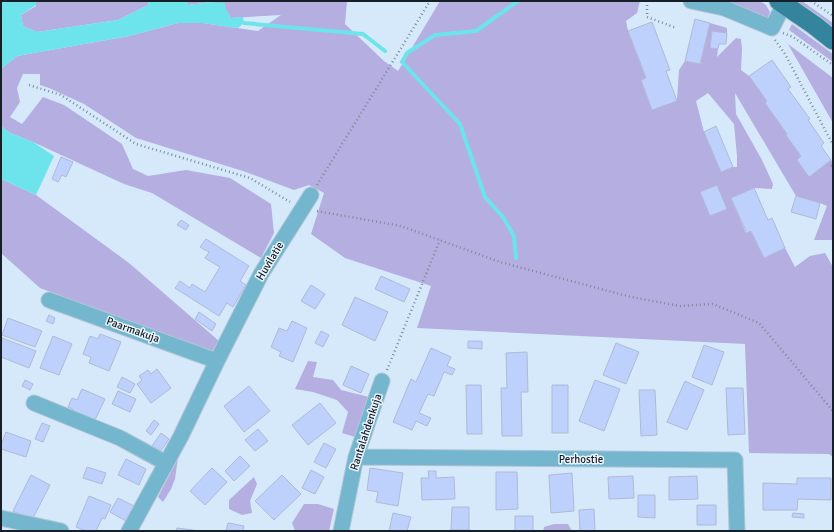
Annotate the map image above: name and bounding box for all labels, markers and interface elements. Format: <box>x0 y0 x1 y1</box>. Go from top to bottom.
street label: Huvilatie <box>254 239 286 283</box>
street label: Paarmakuja <box>105 314 162 346</box>
street label: Rantalahdenkuja <box>348 392 385 472</box>
street label: Perhostie <box>559 453 603 466</box>

